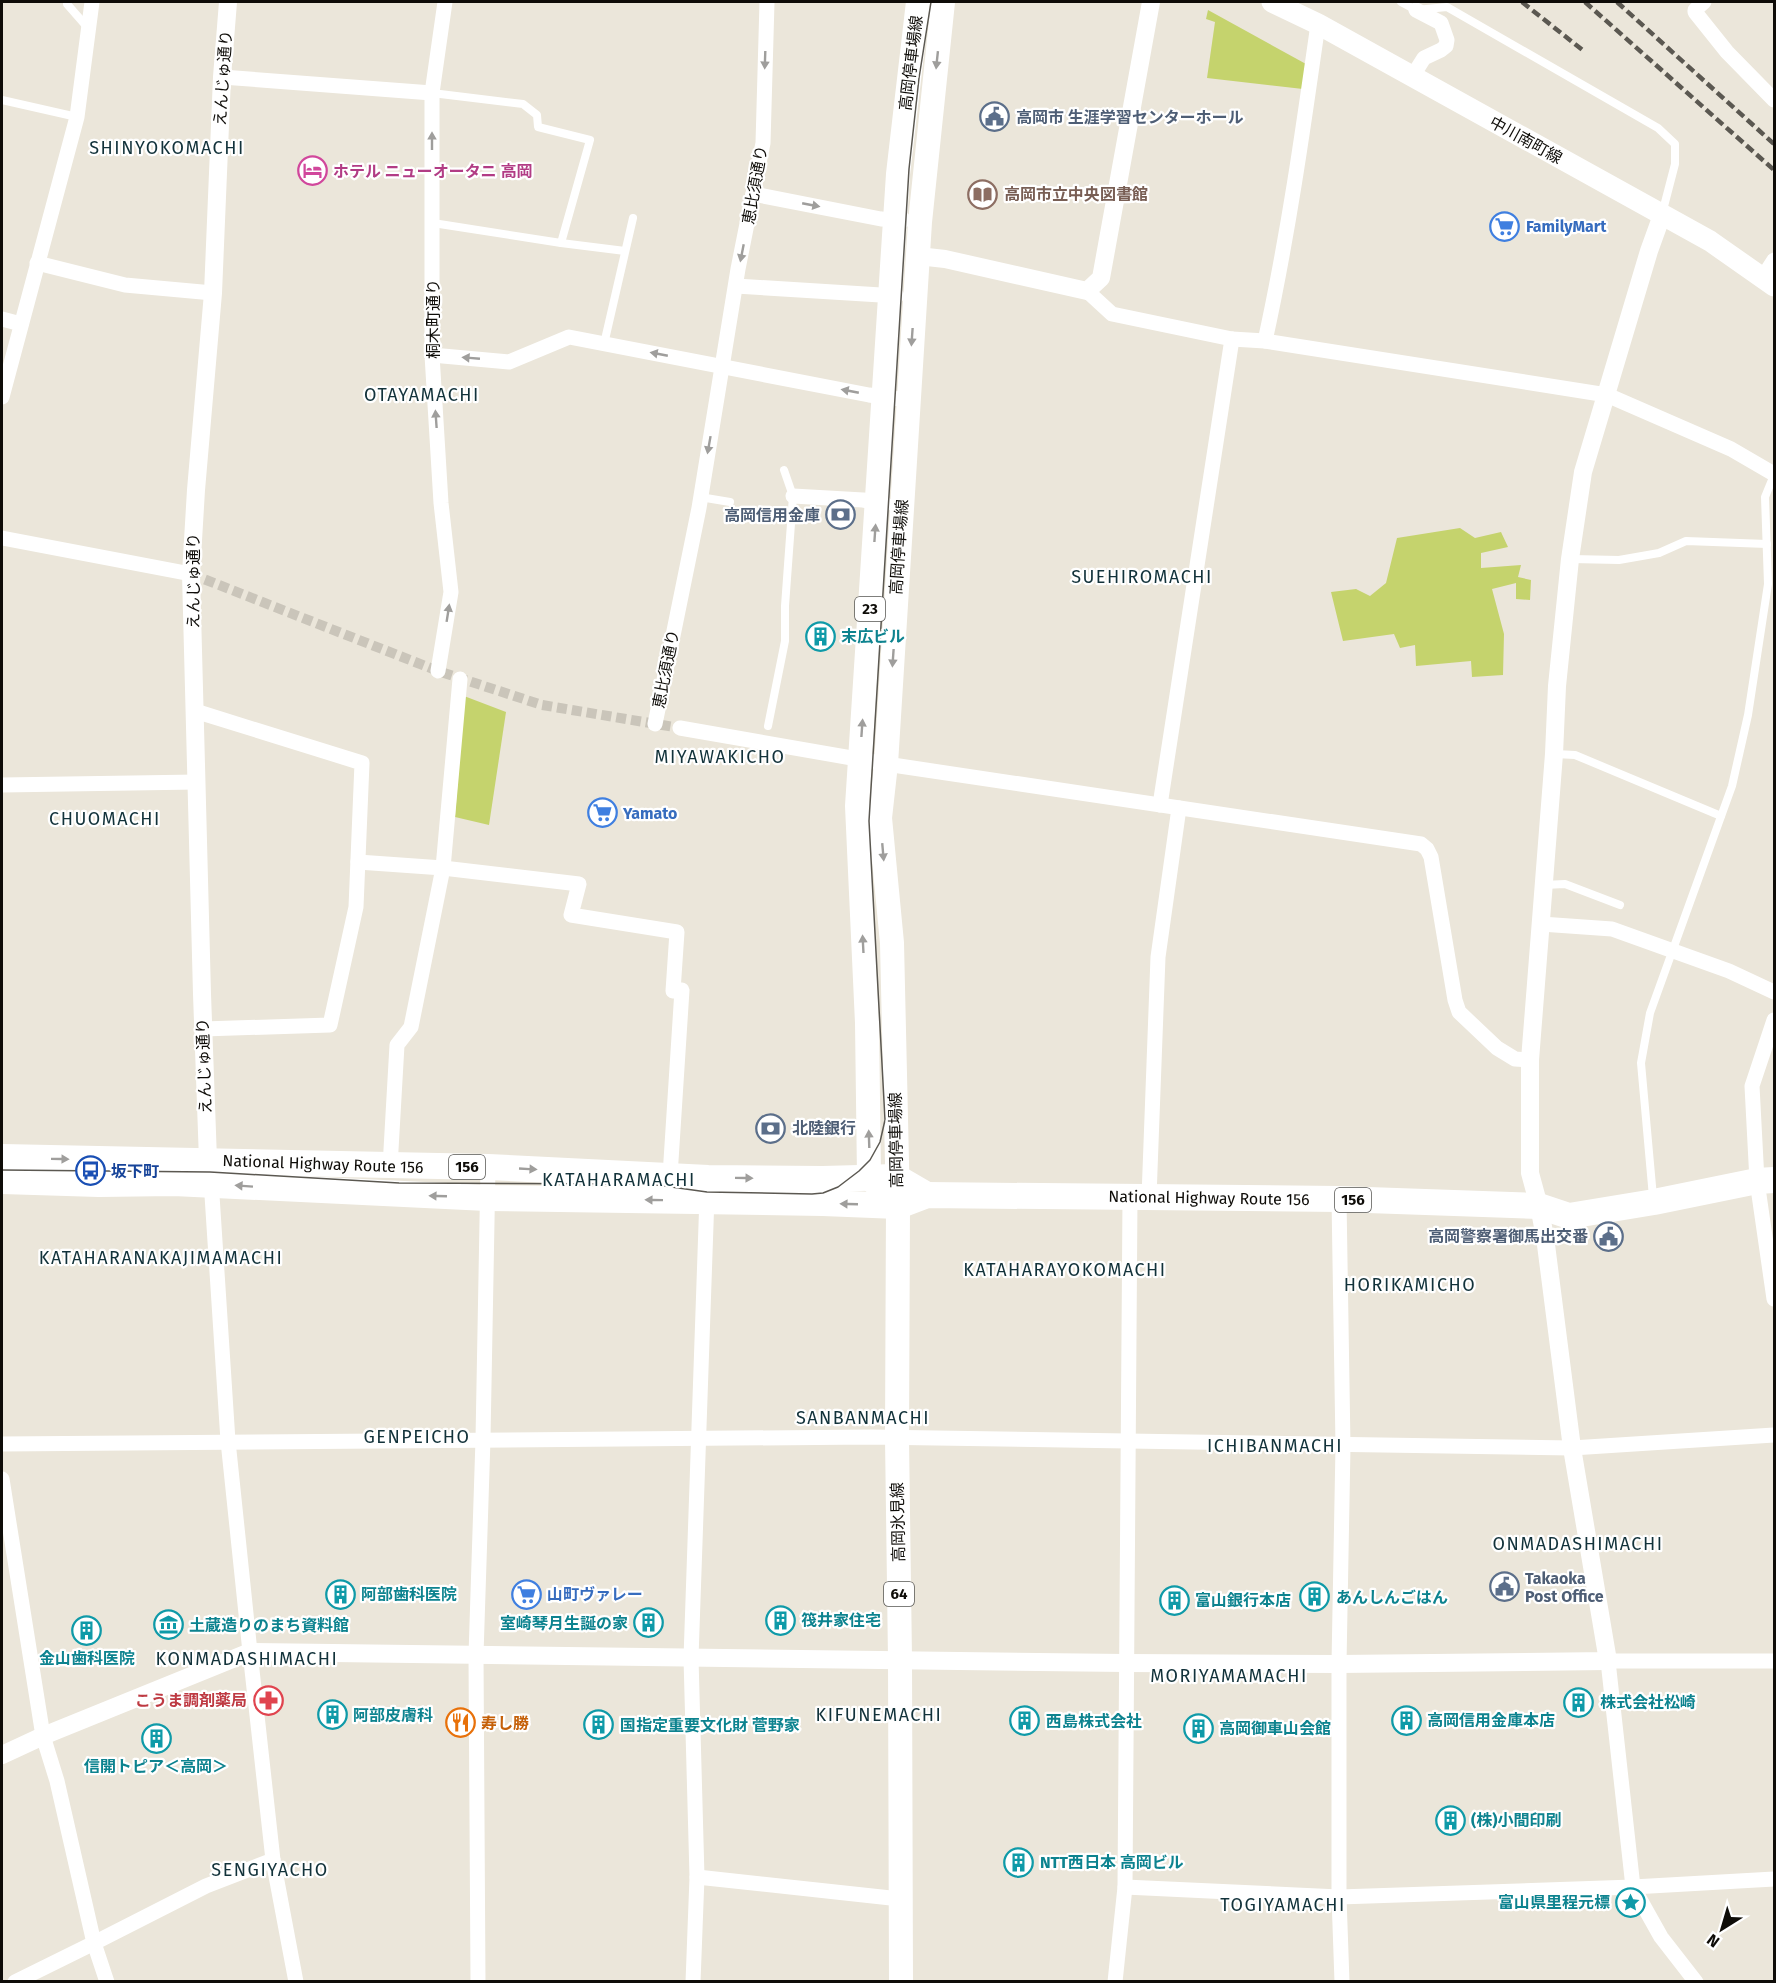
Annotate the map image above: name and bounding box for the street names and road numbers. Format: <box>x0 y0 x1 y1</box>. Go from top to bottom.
street label: 高岡停車場線 <box>896 14 926 112</box>
street label: えんじゅ通り <box>210 29 236 127</box>
street label: 中川南町線 <box>1486 112 1566 168</box>
street label: 恵比須通り <box>739 144 771 226</box>
street label: 桐木町通り <box>424 279 443 359</box>
street label: 高岡停車場線 <box>886 498 912 596</box>
street label: えんじゅ通り <box>184 533 203 629</box>
road number: 23 <box>855 597 885 621</box>
street label: 恵比須通り <box>649 628 683 710</box>
street label: えんじゅ通り <box>193 1018 215 1114</box>
street label: 高岡停車場線 <box>886 1092 906 1188</box>
street label: National Highway Route 156 <box>222 1151 424 1177</box>
road number: 156 <box>449 1155 485 1179</box>
street label: National Highway Route 156 <box>1108 1187 1310 1209</box>
road number: 156 <box>1335 1188 1371 1212</box>
street label: 高岡氷見線 <box>888 1482 908 1562</box>
road number: 64 <box>884 1582 914 1606</box>

